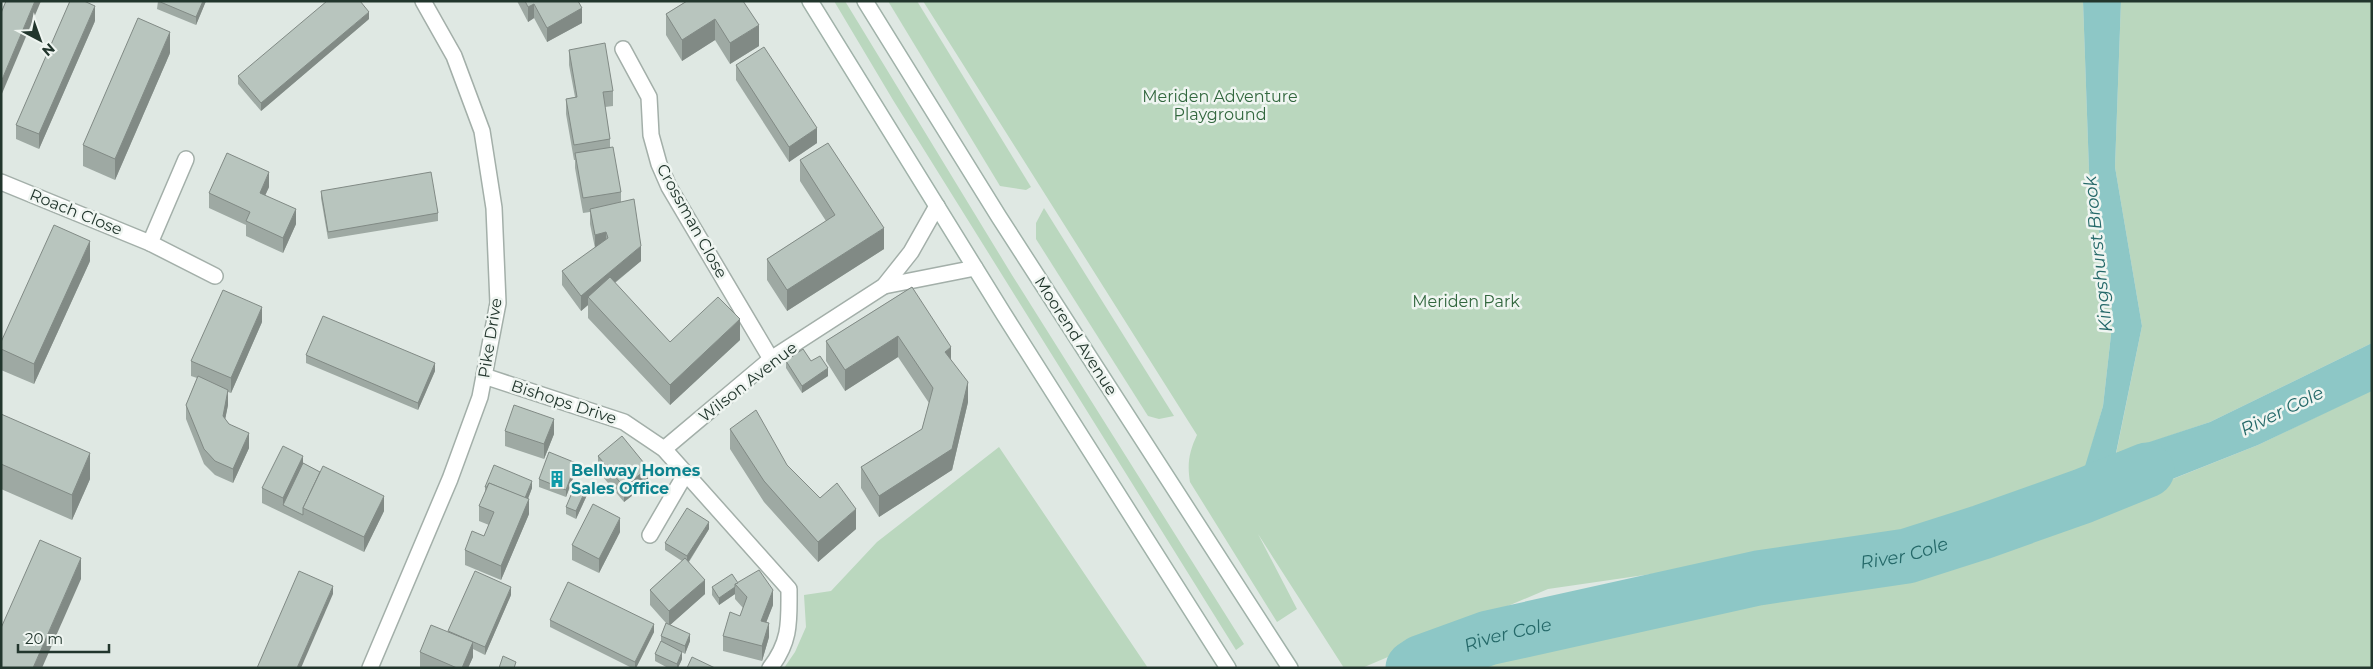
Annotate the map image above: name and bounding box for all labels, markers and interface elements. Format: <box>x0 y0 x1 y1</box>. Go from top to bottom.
north arrow <box>15 15 65 65</box>
text: N <box>38 39 59 60</box>
park label: Meriden Adventure Playground <box>1142 87 1298 124</box>
street label: Crossman Close <box>653 161 731 281</box>
water label: Kingshurst Brook <box>2079 173 2117 333</box>
street label: Roach Close <box>27 185 125 239</box>
street label: Moorend Avenue <box>1031 273 1121 399</box>
park label: Meriden Park <box>1412 292 1520 311</box>
street label: Pike Drive <box>474 297 506 379</box>
street label: Wilson Avenue <box>695 338 801 426</box>
street label: Bishops Drive <box>509 376 619 428</box>
water label: River Cole <box>2237 381 2327 441</box>
place label: Bellway Homes Sales Office <box>571 461 701 498</box>
building icon: Bellway Homes Sales Office <box>547 469 567 489</box>
water label: River Cole <box>1859 532 1951 574</box>
water label: River Cole <box>1461 613 1554 657</box>
scale bar <box>18 622 109 654</box>
text: 20 m <box>25 629 63 648</box>

